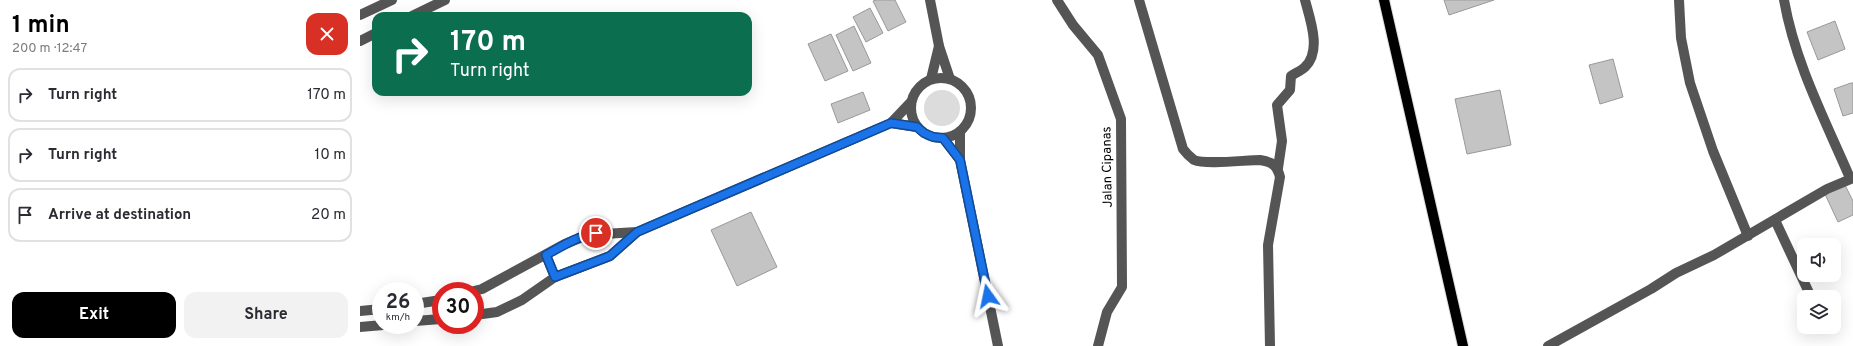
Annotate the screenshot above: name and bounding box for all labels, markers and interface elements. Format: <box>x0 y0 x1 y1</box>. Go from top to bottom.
text: 1 min <box>12 11 70 41</box>
button: close <box>306 13 348 55</box>
text: 170 m <box>450 25 526 61</box>
icon: right <box>384 28 436 80</box>
text: 200 m · 12:47 <box>12 41 87 57</box>
text: Turn right <box>450 60 530 83</box>
icon: right <box>14 84 36 106</box>
text: Turn right <box>48 86 117 105</box>
text: 170 m <box>307 86 346 105</box>
street label: Jalan Cipanas <box>1099 126 1117 208</box>
icon: right <box>14 144 36 166</box>
text: Turn right <box>48 146 117 165</box>
text: 10 m <box>315 146 346 165</box>
icon: arrive <box>14 204 36 226</box>
text: Arrive at destination <box>48 206 191 225</box>
text: 20 m <box>311 206 346 225</box>
pin <box>579 216 613 250</box>
icon: arrive <box>585 222 607 244</box>
map controls <box>1797 238 1841 334</box>
button: sound <box>1797 238 1841 282</box>
position arrow <box>967 275 1009 317</box>
speed limit sign: 30 <box>432 282 484 334</box>
text: 26 <box>386 290 410 316</box>
button: layers <box>1797 290 1841 334</box>
button: Exit <box>12 292 176 338</box>
button: Share <box>184 292 348 338</box>
text: km/h <box>386 311 410 324</box>

